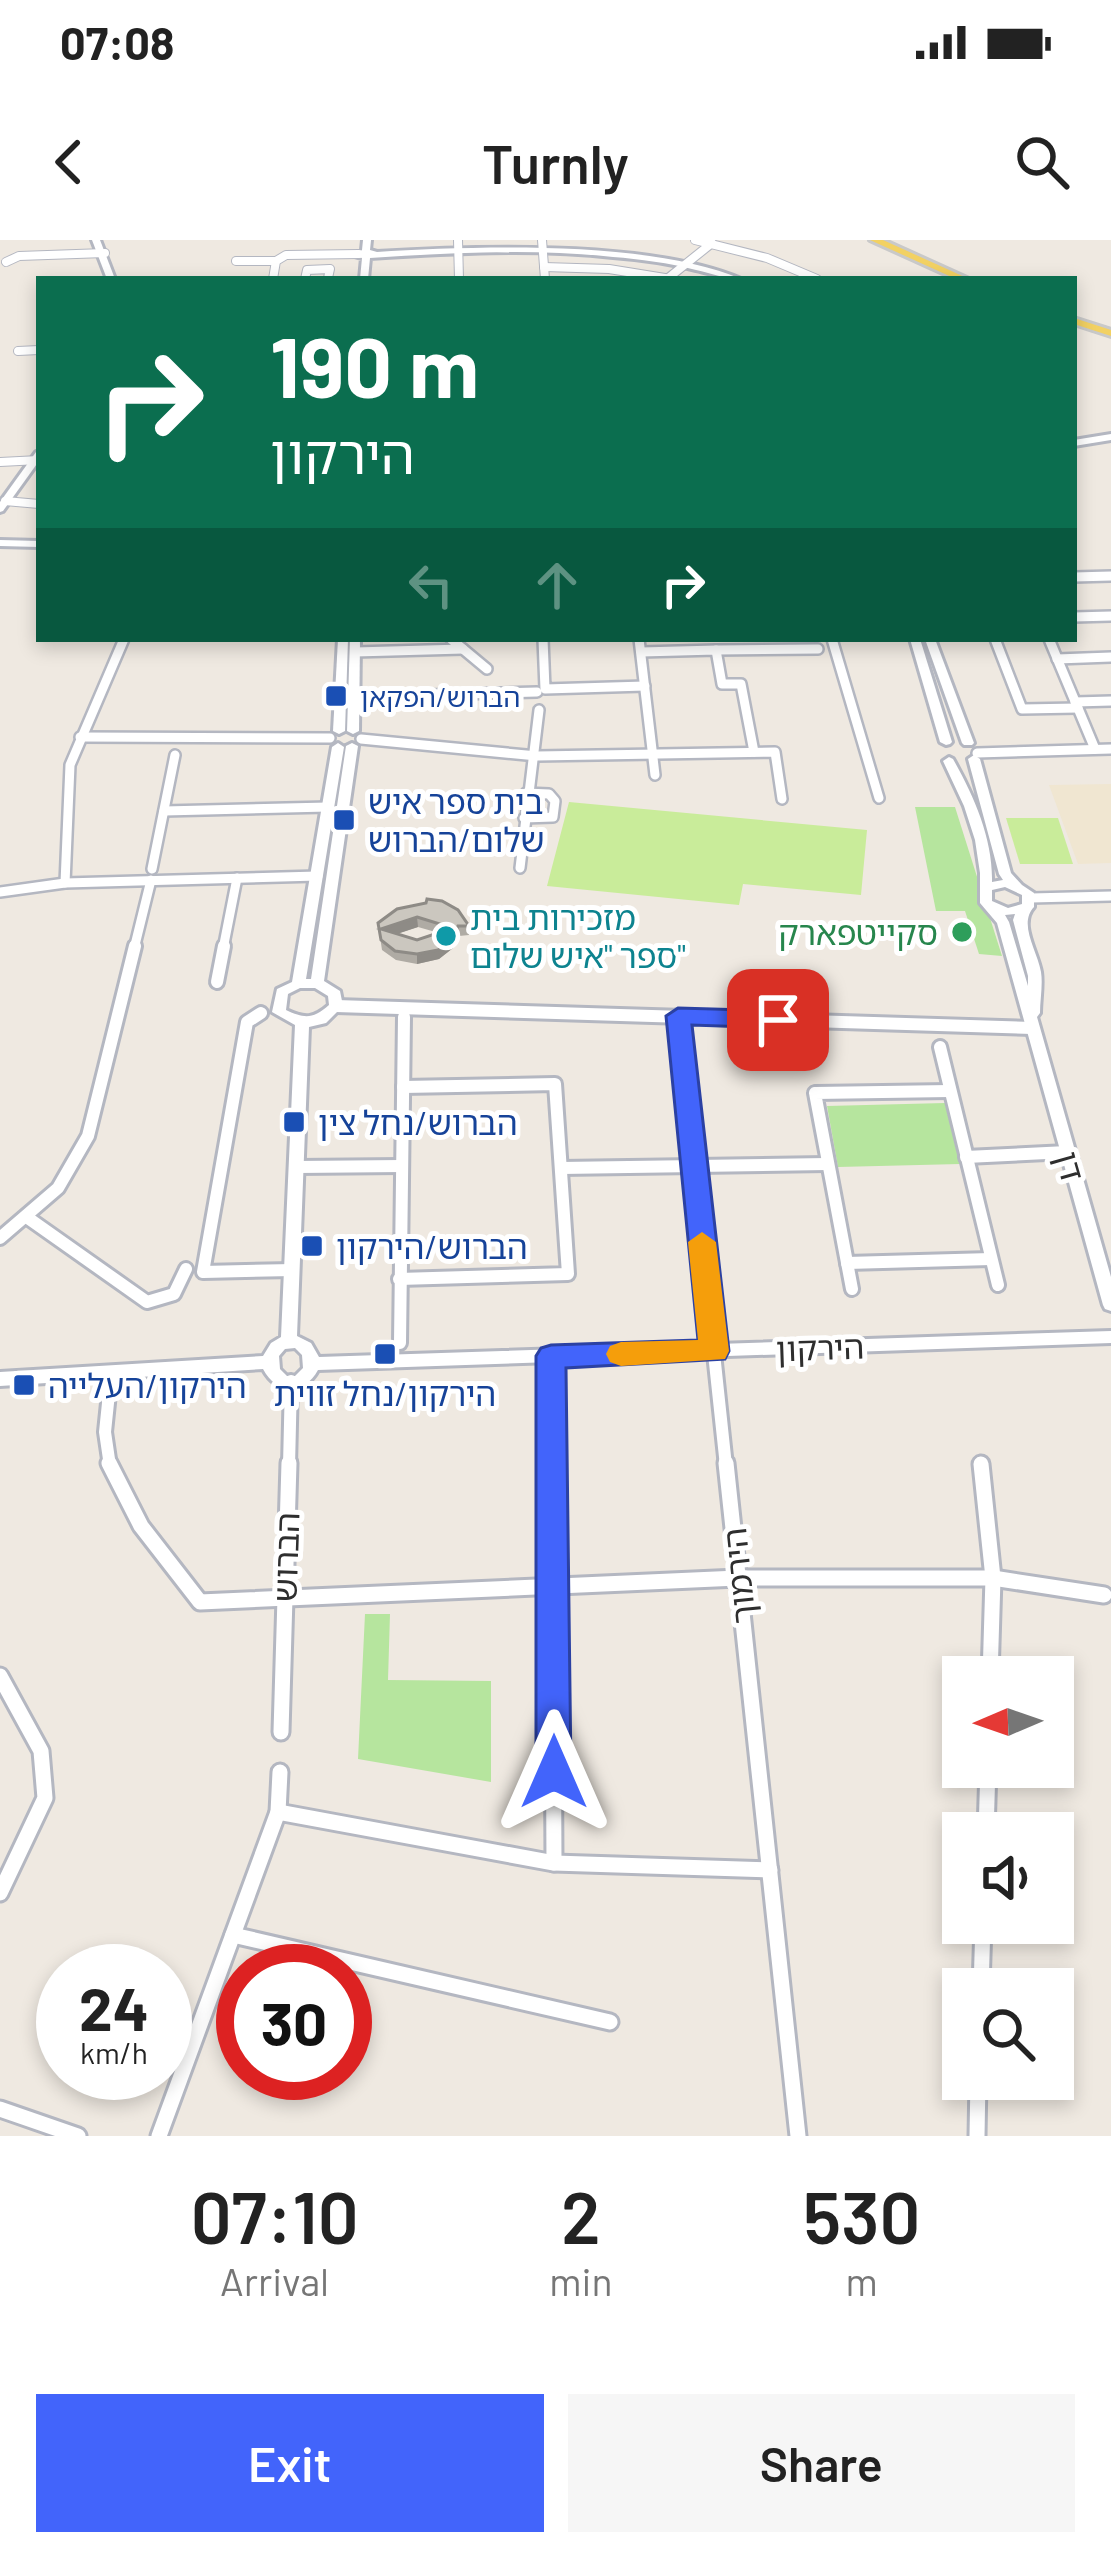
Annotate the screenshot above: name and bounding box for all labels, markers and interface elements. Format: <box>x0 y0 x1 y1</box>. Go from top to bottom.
text: 07:08 <box>60 15 174 69</box>
icon: back <box>36 129 102 195</box>
icon: search <box>1009 129 1075 195</box>
text: Turnly <box>482 130 629 195</box>
text: 190 m <box>270 314 479 415</box>
icon: right <box>72 324 228 480</box>
text: הירקון <box>270 420 415 485</box>
icon: left <box>398 552 464 618</box>
icon: ahead <box>524 552 590 618</box>
icon: right <box>650 552 716 618</box>
place label: הברוש/הפקאן <box>360 680 521 712</box>
marker: הברוש/הפקאן <box>323 683 349 709</box>
place label: בית ספר איש שלום/הברוש <box>368 781 545 859</box>
marker: בית ספר איש שלום/הברוש <box>331 807 357 833</box>
place label: מזכירות בית ספר "איש שלום" <box>470 897 686 975</box>
place label: סקייטפארק <box>778 912 938 952</box>
marker: סקייטפארק <box>949 919 975 945</box>
marker: מזכירות בית ספר "איש שלום" <box>433 923 459 949</box>
pin <box>727 969 829 1071</box>
icon: arrive <box>745 987 811 1053</box>
place label: הברוש/נחל צין <box>318 1102 518 1142</box>
marker: הברוש/נחל צין <box>281 1109 307 1135</box>
street label: דן <box>1048 1147 1094 1185</box>
place label: הברוש/הירקון <box>336 1226 528 1266</box>
marker: הברוש/הירקון <box>299 1233 325 1259</box>
street label: הירקון <box>775 1325 865 1369</box>
marker: הירקון/נחל זווית <box>372 1341 398 1367</box>
place label: הירקון/העלייה <box>48 1365 247 1405</box>
marker: הירקון/העלייה <box>11 1372 37 1398</box>
place label: הירקון/נחל זווית <box>274 1373 496 1413</box>
street label: הברוש <box>263 1511 307 1603</box>
street label: הירמוך <box>713 1526 763 1626</box>
north arrow <box>942 1656 1074 1788</box>
map controls <box>942 1656 1074 2100</box>
position arrow <box>491 1709 617 1835</box>
button: sound <box>942 1812 1074 1944</box>
speed limit sign: 30 <box>216 1944 372 2100</box>
button: search <box>942 1968 1074 2100</box>
text: 24 <box>79 1971 149 2043</box>
text: km/h <box>80 2034 148 2070</box>
text: 07:10 <box>191 2172 359 2258</box>
text: 2 <box>561 2172 601 2258</box>
text: 530 <box>803 2172 920 2258</box>
text: Arrival <box>220 2257 329 2304</box>
text: min <box>549 2257 612 2304</box>
text: m <box>846 2257 878 2304</box>
button: Exit <box>36 2394 544 2532</box>
button: Share <box>568 2394 1075 2532</box>

